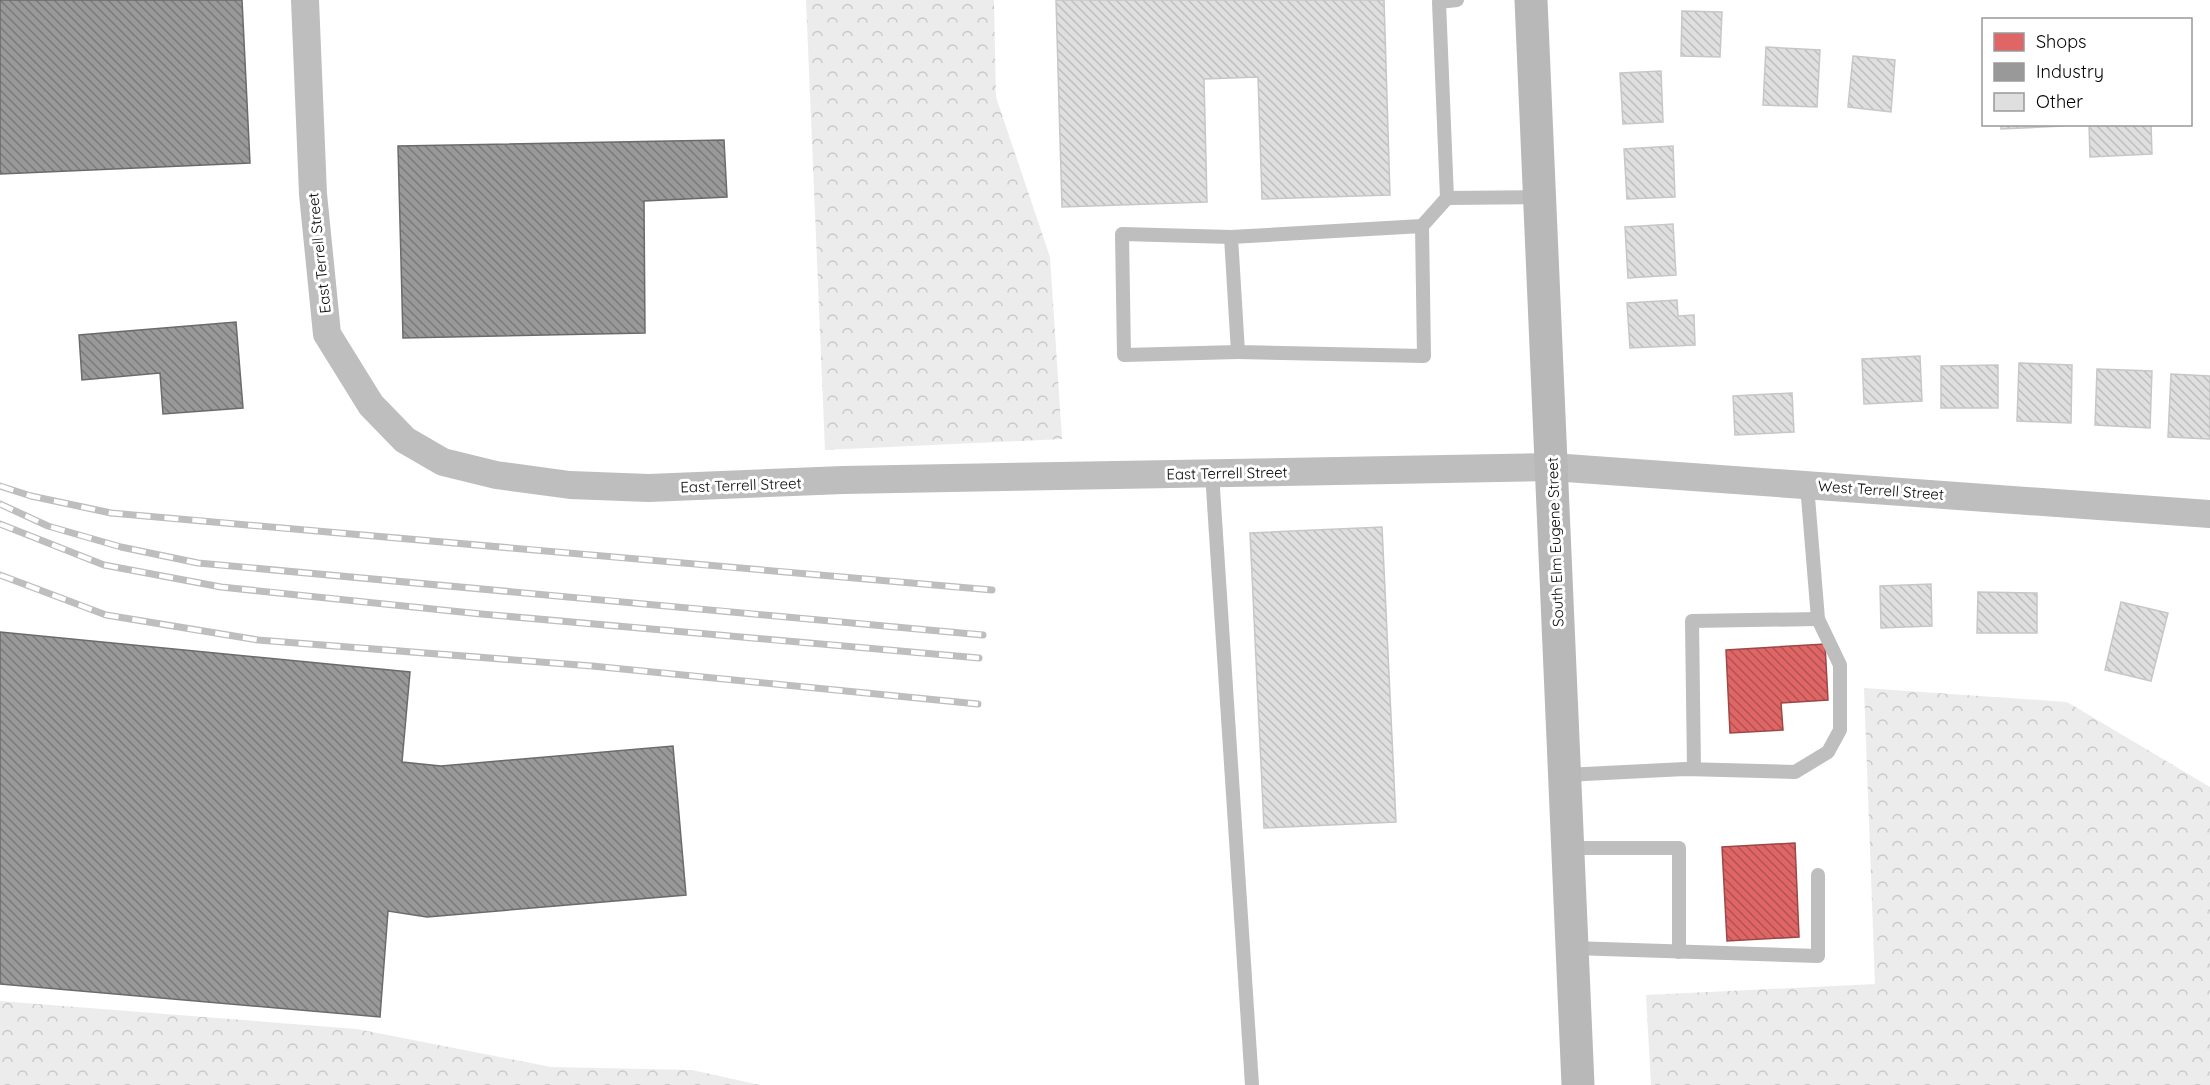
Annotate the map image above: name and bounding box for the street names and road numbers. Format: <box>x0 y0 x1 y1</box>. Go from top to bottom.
street label: East Terrell Street <box>303 192 335 314</box>
street label: South Elm Eugene Street <box>1543 457 1567 627</box>
street label: East Terrell Street <box>1166 462 1288 484</box>
street label: East Terrell Street <box>680 473 802 497</box>
street label: West Terrell Street <box>1817 476 1945 504</box>

